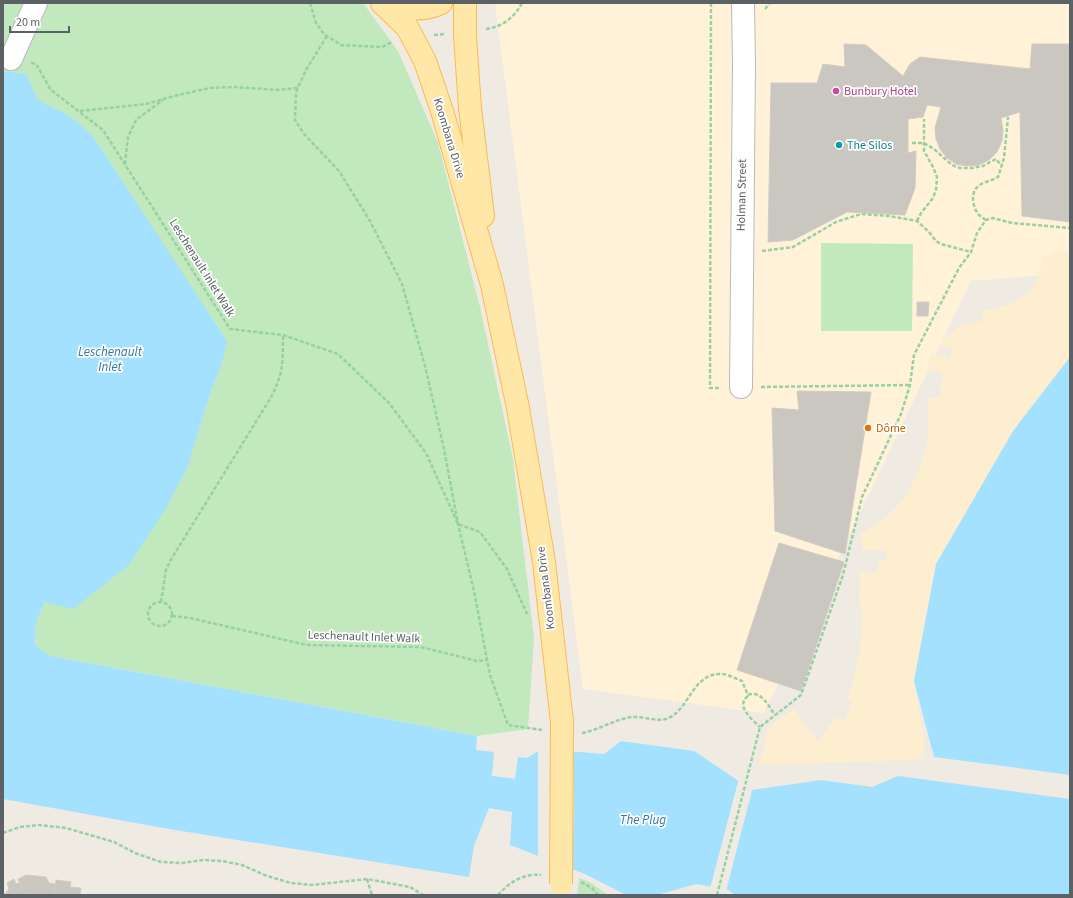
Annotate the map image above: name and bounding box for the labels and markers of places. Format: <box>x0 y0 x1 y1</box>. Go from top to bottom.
place label: Bunbury Hotel <box>844 83 917 100</box>
marker: Bunbury Hotel <box>831 86 841 96</box>
place label: The Silos <box>847 137 892 154</box>
marker: The Silos <box>834 140 844 150</box>
place label: Dôme <box>876 420 906 437</box>
marker: Dôme <box>863 423 873 433</box>

